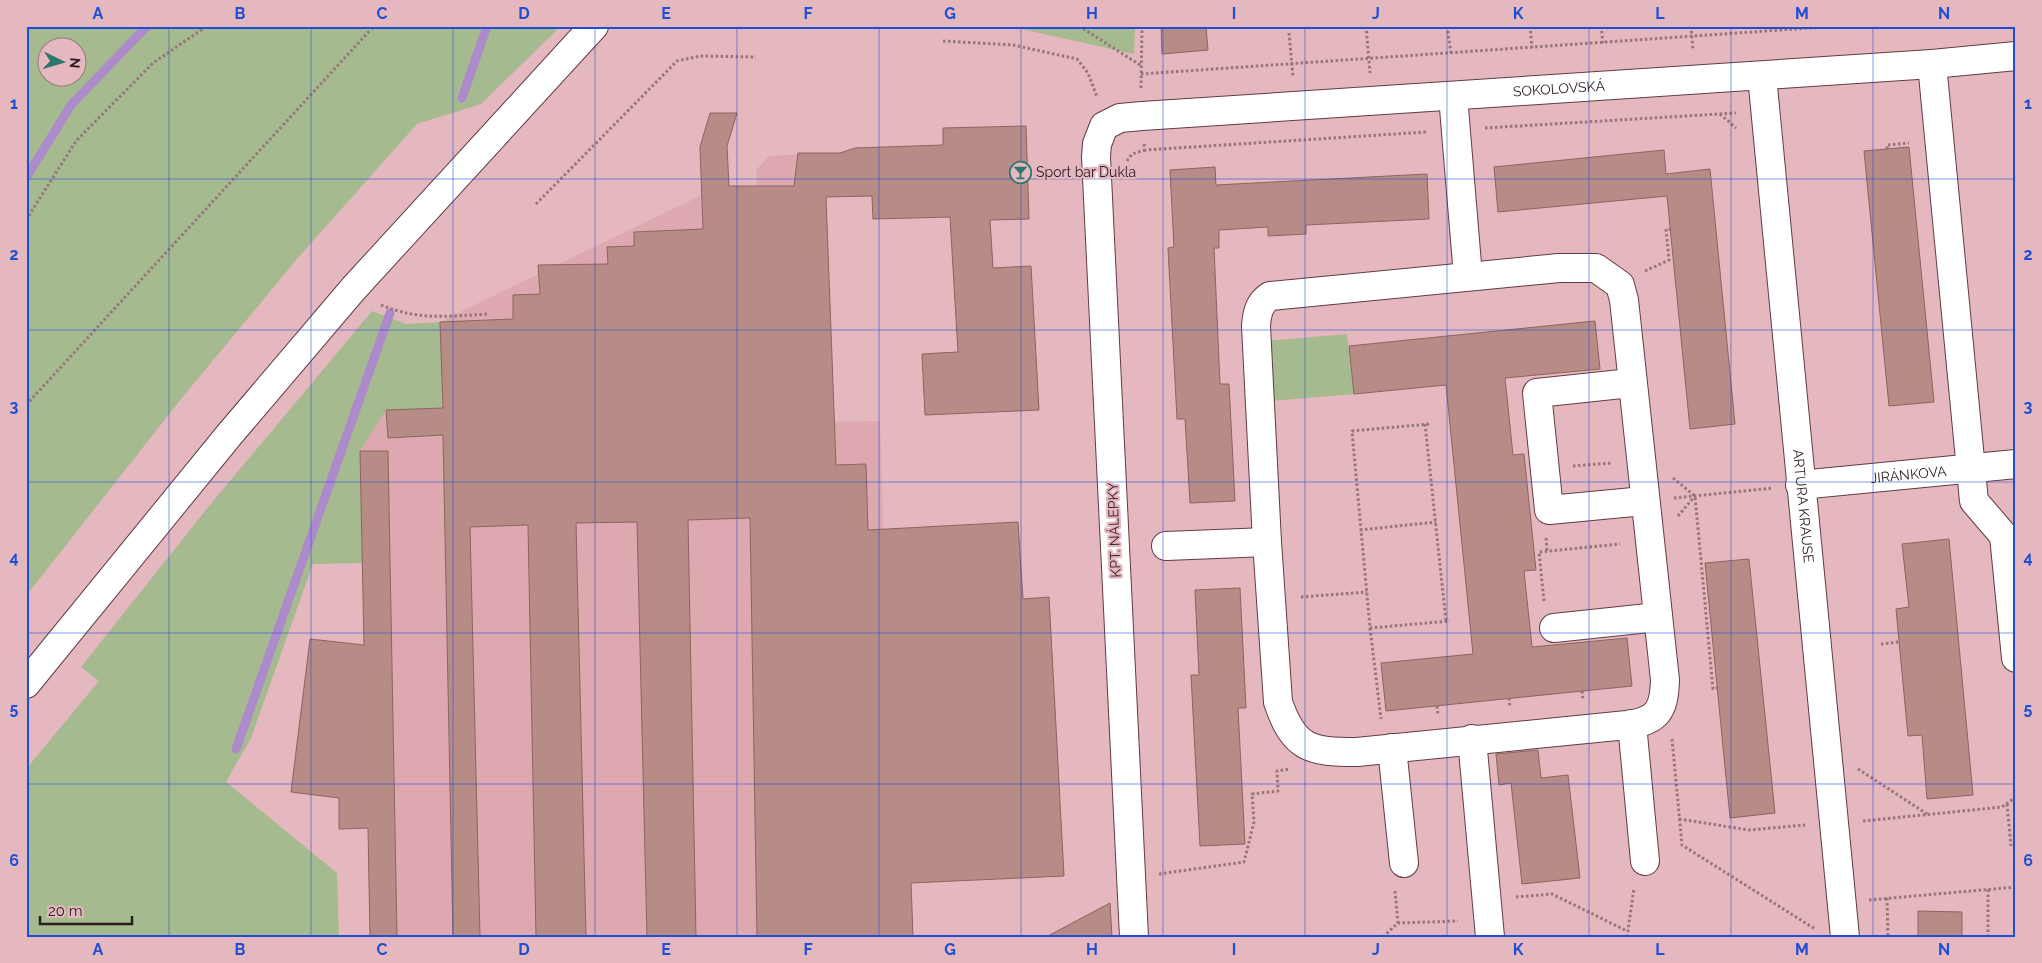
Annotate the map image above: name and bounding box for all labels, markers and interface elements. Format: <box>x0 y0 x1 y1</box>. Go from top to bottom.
text: A <box>93 4 104 23</box>
text: B <box>235 4 246 23</box>
text: C <box>377 4 388 23</box>
text: D <box>518 4 530 23</box>
text: E <box>661 4 671 23</box>
text: F <box>803 4 813 23</box>
text: G <box>944 4 956 23</box>
text: H <box>1086 4 1098 23</box>
text: I <box>1232 4 1236 23</box>
text: J <box>1372 4 1380 23</box>
text: K <box>1513 4 1524 23</box>
text: L <box>1655 4 1665 23</box>
text: M <box>1795 4 1809 23</box>
text: N <box>1938 4 1950 23</box>
north arrow <box>38 38 88 88</box>
text: N <box>67 57 83 69</box>
street label: SOKOLOVSKÁ <box>1512 77 1606 100</box>
text: 1 <box>10 94 18 113</box>
text: 1 <box>2024 94 2032 113</box>
bar icon: Sport bar Dukla <box>1008 160 1032 184</box>
place label: Sport bar Dukla <box>1036 164 1136 180</box>
text: 2 <box>9 245 19 264</box>
text: 2 <box>2023 245 2033 264</box>
text: 3 <box>10 397 19 416</box>
text: 3 <box>2024 397 2033 416</box>
street label: ARTURA KRAUSE <box>1790 448 1817 564</box>
street label: JIRÁNKOVA <box>1870 463 1948 486</box>
street label: KPT. NÁLEPKY <box>1103 482 1124 578</box>
text: 4 <box>9 548 19 567</box>
text: 4 <box>2023 548 2033 567</box>
text: 5 <box>10 699 19 718</box>
text: 5 <box>2024 699 2033 718</box>
text: 6 <box>9 851 19 870</box>
text: 6 <box>2023 851 2033 870</box>
scale bar <box>40 893 132 925</box>
text: 20 m <box>48 902 83 920</box>
text: A <box>93 940 104 959</box>
text: B <box>235 940 246 959</box>
text: C <box>377 940 388 959</box>
text: D <box>518 940 530 959</box>
text: E <box>661 940 671 959</box>
text: F <box>803 940 813 959</box>
text: G <box>944 940 956 959</box>
text: H <box>1086 940 1098 959</box>
text: I <box>1232 940 1236 959</box>
text: J <box>1372 940 1380 959</box>
text: K <box>1513 940 1524 959</box>
text: L <box>1655 940 1665 959</box>
text: M <box>1795 940 1809 959</box>
text: N <box>1938 940 1950 959</box>

